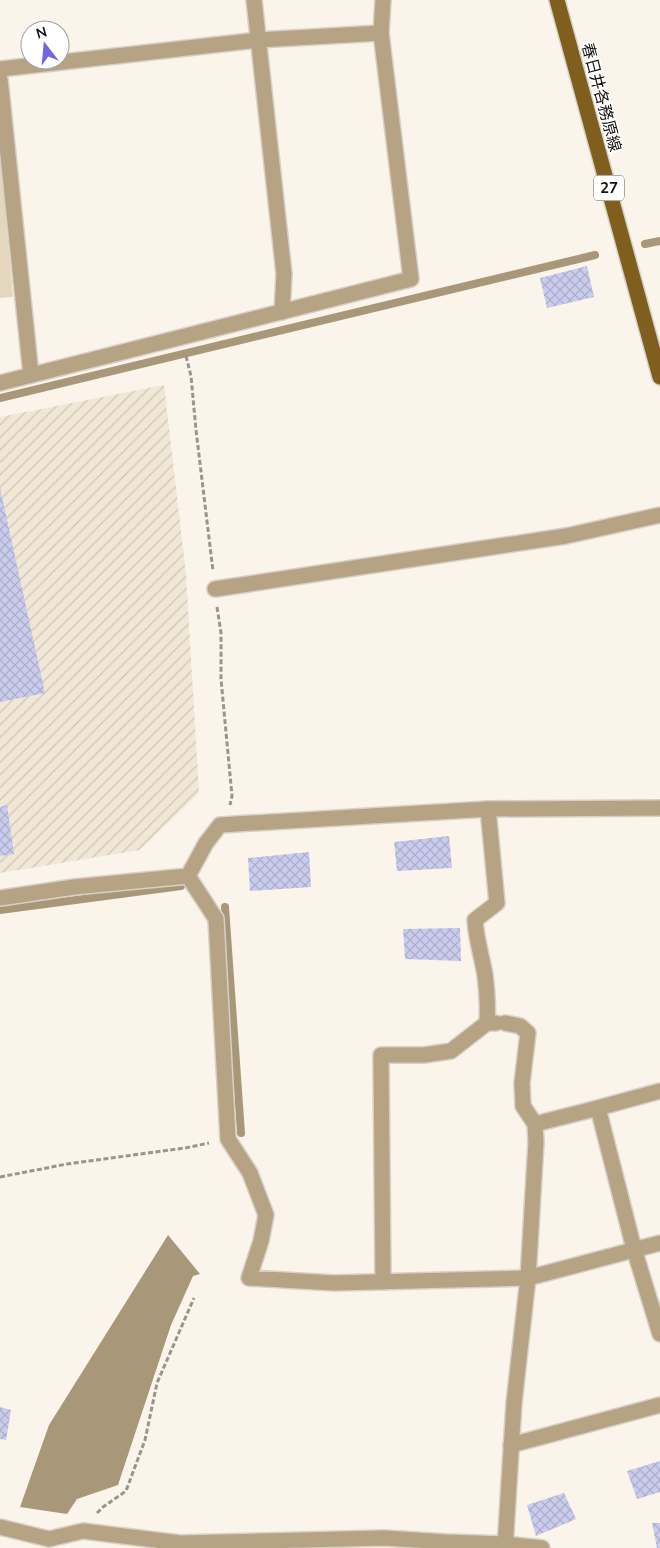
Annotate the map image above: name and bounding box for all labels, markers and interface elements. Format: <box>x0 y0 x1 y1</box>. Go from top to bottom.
north arrow <box>20 20 70 70</box>
text: N <box>34 22 49 44</box>
street label: 春日井各務原線 <box>576 40 626 154</box>
road number: 27 <box>594 176 624 200</box>

